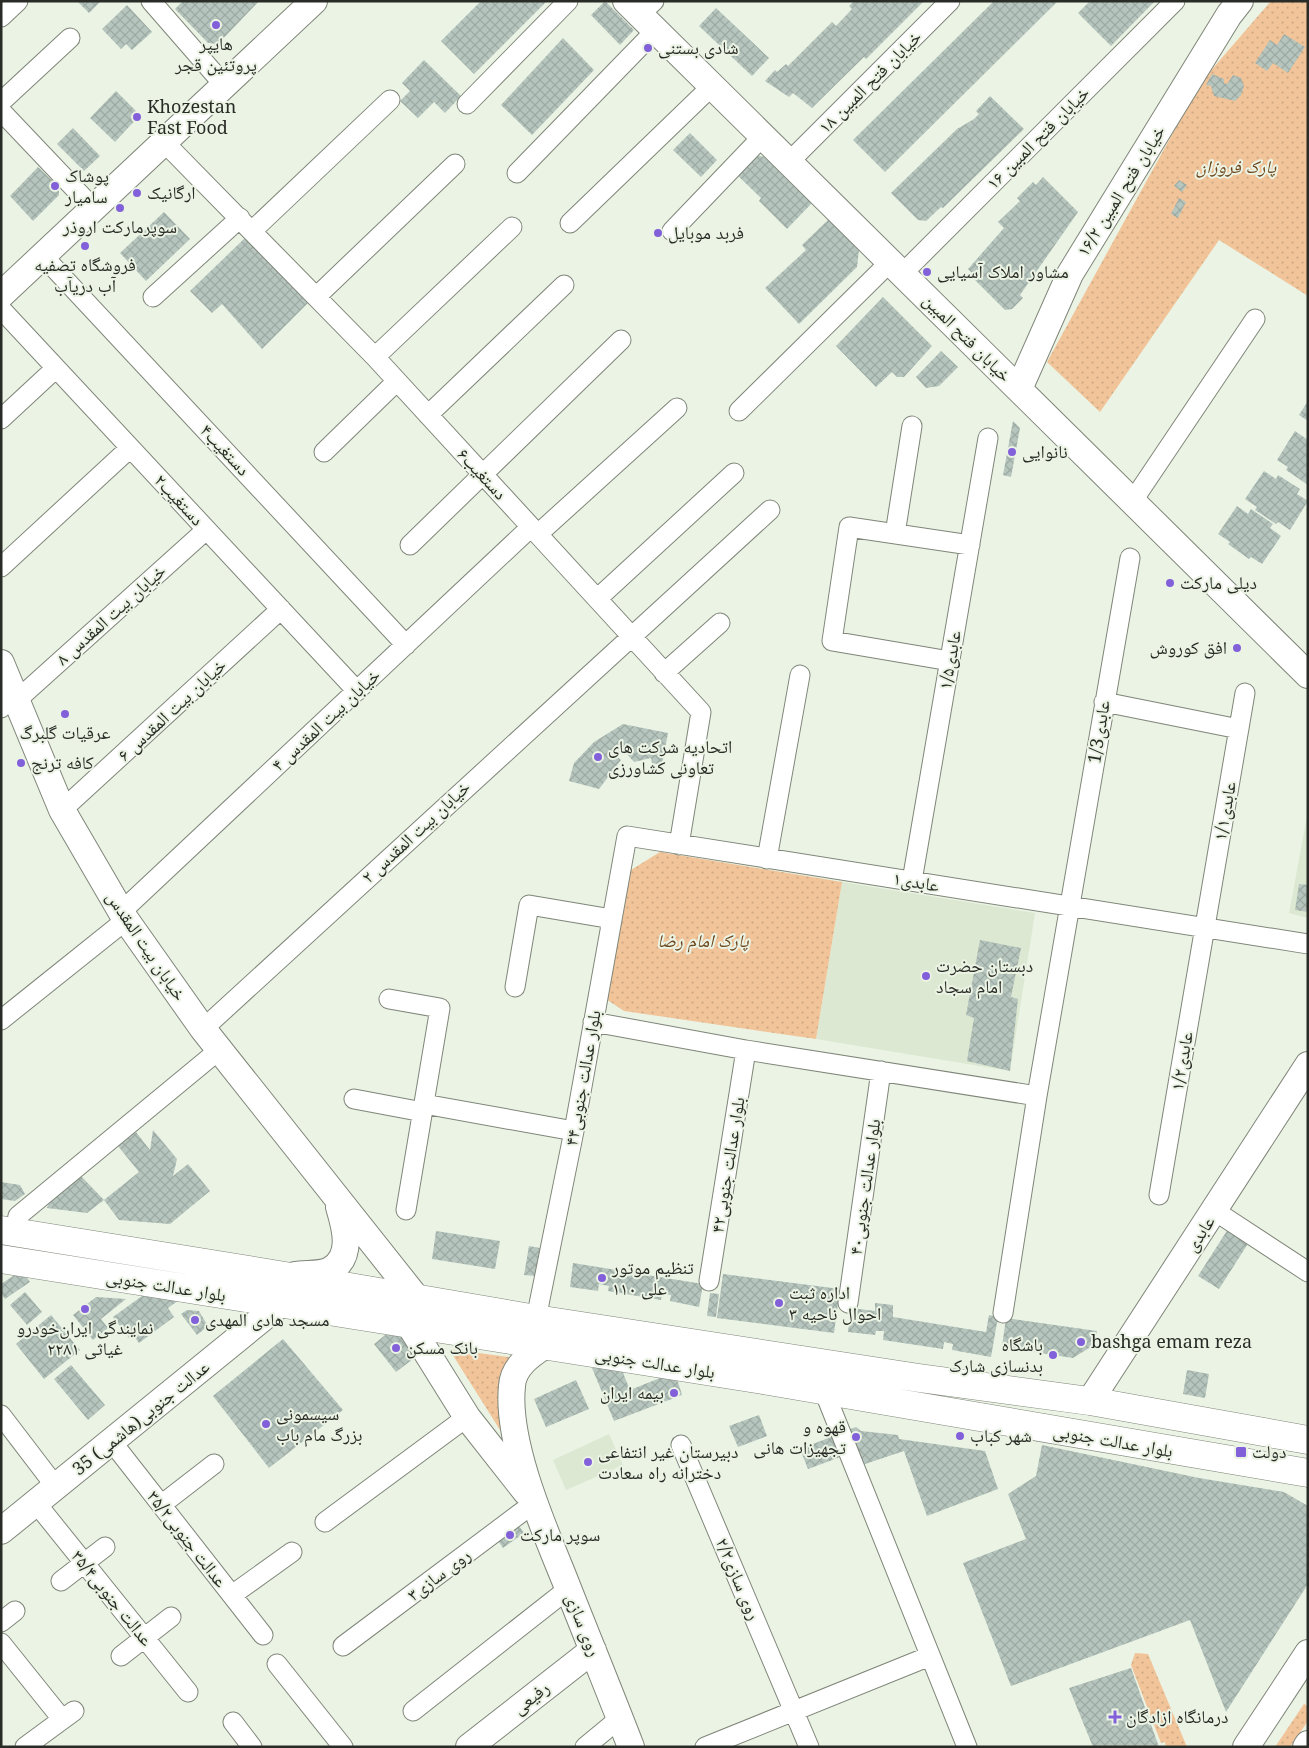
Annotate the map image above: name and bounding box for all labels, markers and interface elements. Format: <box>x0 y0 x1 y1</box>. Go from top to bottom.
marker: هایپر پروتئین قجر <box>210 19 222 31</box>
street label: خیابان فتح المبین ۱۸ <box>813 25 927 139</box>
place label: هایپر پروتئین قجر <box>174 31 257 76</box>
place label: شادی بستنی <box>658 35 739 59</box>
marker: شادی بستنی <box>642 42 654 54</box>
street label: خیابان فتح المبین ۱۶ <box>981 81 1095 195</box>
place label: Khozestan Fast Food <box>147 94 237 139</box>
marker: Khozestan Fast Food <box>131 111 143 123</box>
street label: خیابان فتح المبین ۱۶/۲ <box>1070 121 1171 261</box>
park label: پارک فروزان <box>1196 154 1277 178</box>
place label: پوشاک سامیار <box>64 163 109 208</box>
marker: پوشاک سامیار <box>49 180 61 192</box>
place label: ارگانیک <box>147 180 196 204</box>
marker: ارگانیک <box>131 187 143 199</box>
marker: سوپرمارکت اروذر <box>114 202 126 214</box>
place label: سوپرمارکت اروذر <box>62 214 177 238</box>
place label: فربد موبایل <box>668 220 744 244</box>
marker: فربد موبایل <box>652 227 664 239</box>
marker: فروشگاه تصفیه آب دریآب <box>79 240 91 252</box>
place label: فروشگاه تصفیه آب دریآب <box>34 252 136 297</box>
place label: مشاور املاک آسیایی <box>937 259 1069 283</box>
marker: مشاور املاک آسیایی <box>921 266 933 278</box>
street label: خیابان فتح المبین <box>918 288 1017 387</box>
street label: دستغیب۴ <box>196 418 256 480</box>
place label: نانوایی <box>1022 439 1068 463</box>
street label: دستغیب۶ <box>453 442 513 504</box>
marker: نانوایی <box>1006 446 1018 458</box>
street label: ۲دستغیب <box>150 468 210 530</box>
street label: خیابان بیت المقدس ۸ <box>50 558 170 670</box>
place label: دیلی مارکت <box>1180 570 1257 594</box>
marker: دیلی مارکت <box>1164 577 1176 589</box>
street label: عابدی۱/۵ <box>932 628 966 691</box>
place label: افق کوروش <box>1149 635 1227 659</box>
marker: افق کوروش <box>1231 642 1243 654</box>
street label: خیابان بیت المقدس ۶ <box>112 653 231 766</box>
street label: خیابان بیت المقدس ۴ <box>266 663 385 776</box>
street label: عابدی1/3 <box>1081 699 1115 765</box>
marker: عرقیات گلبرگ <box>59 708 71 720</box>
place label: عرقیات گلبرگ <box>20 720 110 744</box>
place label: اتحادیه شرکت های تعاونی کشاورزی <box>608 734 732 779</box>
place label: کافه ترنج <box>31 750 94 775</box>
marker: اتحادیه شرکت های تعاونی کشاورزی <box>592 751 604 763</box>
marker: کافه ترنج <box>15 757 27 769</box>
street label: خیابان بیت المقدس ۲ <box>356 775 475 888</box>
street label: عابدی۱/۱ <box>1207 779 1241 842</box>
street label: ۱عابدی <box>891 866 941 896</box>
street label: خیابان بیت المقدس <box>101 886 192 1005</box>
park label: پارک امام رضا <box>657 928 750 953</box>
place label: دبستان حضرت امام سجاد <box>936 953 1033 999</box>
marker: دبستان حضرت امام سجاد <box>920 970 932 982</box>
street label: بلوار عدالت جنوبی۴۴ <box>558 1008 606 1148</box>
street label: عابدی۱/۲ <box>1164 1029 1198 1092</box>
street label: بلوار عدالت جنوبی۴۲ <box>704 1095 750 1235</box>
street label: بلوار عدالت جنوبی۴۰ <box>843 1117 885 1257</box>
street label: عابدی <box>1179 1211 1220 1256</box>
place label: تنظیم موتور علی ۱۱۰ <box>611 1255 694 1300</box>
street label: بلوار عدالت جنوبی <box>104 1264 228 1306</box>
marker: تنظیم موتور علی ۱۱۰ <box>596 1272 608 1284</box>
place label: اداره ثبت احوال ناحیه ۳ <box>789 1280 881 1325</box>
marker: اداره ثبت احوال ناحیه ۳ <box>773 1297 785 1309</box>
marker: نمایندگی ایران‌خودرو غیاثی ۲۲۸۱ <box>79 1303 91 1315</box>
place label: مسجد هادی المهدی <box>205 1307 329 1331</box>
marker: مسجد هادی المهدی <box>189 1314 201 1326</box>
place label: نمایندگی ایران‌خودرو غیاثی ۲۲۸۱ <box>17 1315 153 1360</box>
place label: bashga emam reza <box>1091 1329 1252 1353</box>
place label: باشگاه بدنسازی شارک <box>949 1332 1043 1377</box>
place label: بانک مسکن <box>406 1335 478 1359</box>
marker: bashga emam reza <box>1075 1336 1087 1348</box>
street label: بلوار عدالت جنوبی <box>593 1341 717 1383</box>
marker: بانک مسکن <box>390 1342 402 1354</box>
marker: باشگاه بدنسازی شارک <box>1047 1349 1059 1361</box>
street label: 35 عدالت جنوبی(هاشمی) <box>67 1354 214 1480</box>
place label: بیمه ایران <box>600 1380 664 1404</box>
marker: بیمه ایران <box>668 1387 680 1399</box>
place label: سیسمونی بزرگ مام باب <box>276 1401 363 1447</box>
place label: قهوه و تجهیزات هانی <box>753 1414 846 1459</box>
marker: سیسمونی بزرگ مام باب <box>260 1418 272 1430</box>
street label: بلوار عدالت جنوبی <box>1051 1418 1175 1462</box>
place label: شهر کباب <box>970 1423 1032 1447</box>
marker: شهر کباب <box>954 1430 966 1442</box>
marker: قهوه و تجهیزات هانی <box>850 1431 862 1443</box>
place label: دبیرستان غیر انتفاعی دخترانه راه سعادت <box>598 1439 738 1484</box>
place label: دولت <box>1252 1439 1286 1463</box>
marker: دولت <box>1234 1445 1248 1459</box>
marker: دبیرستان غیر انتفاعی دخترانه راه سعادت <box>582 1456 594 1468</box>
street label: عدالت جنوبی۳۵/۲ <box>142 1485 233 1592</box>
place label: سوپر مارکت <box>520 1522 600 1546</box>
marker: سوپر مارکت <box>504 1529 516 1541</box>
street label: روی سازی۲/۲ <box>711 1534 767 1623</box>
street label: روی سازی۳ <box>402 1542 475 1606</box>
street label: عدالت جنوبی۳۵/۴ <box>67 1544 159 1650</box>
street label: روی سازی <box>561 1590 607 1660</box>
street label: رفیعی <box>507 1675 554 1719</box>
place label: درمانگاه ازادگان <box>1126 1704 1229 1728</box>
marker: درمانگاه ازادگان <box>1108 1710 1122 1724</box>

